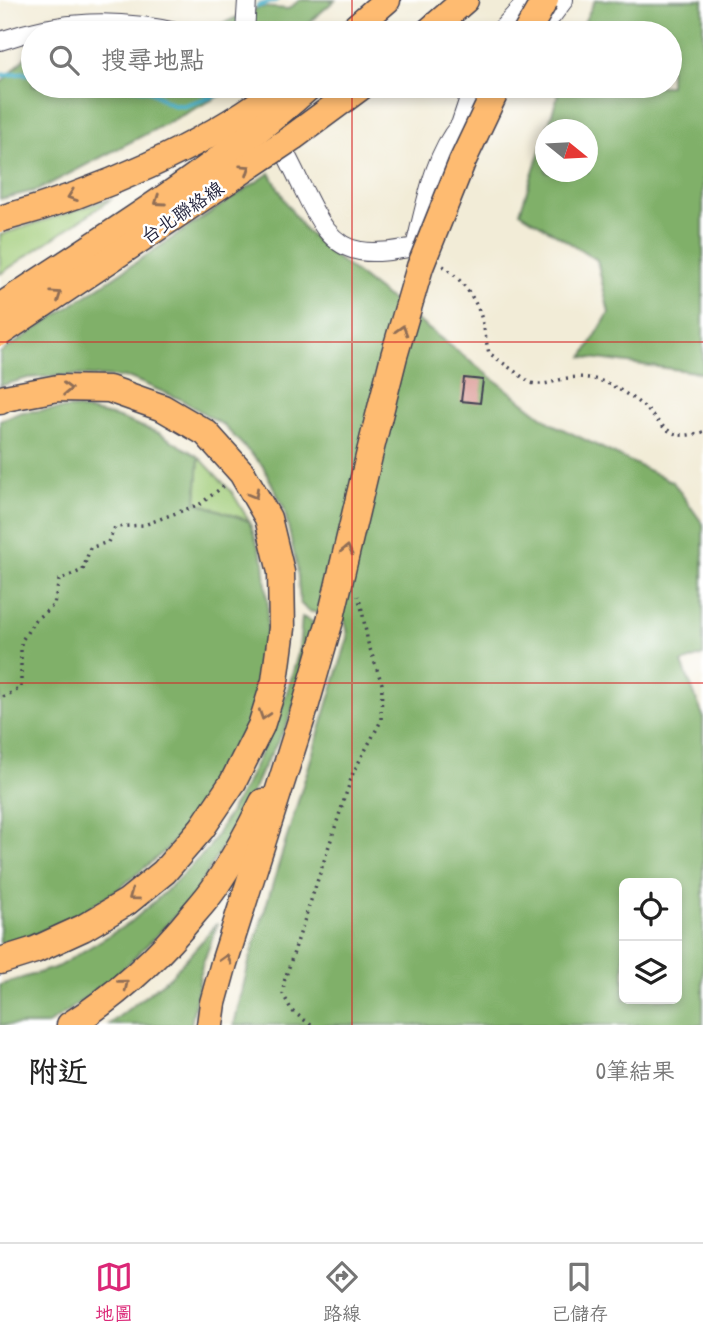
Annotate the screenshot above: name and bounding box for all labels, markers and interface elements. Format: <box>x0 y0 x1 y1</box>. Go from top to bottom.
search box <box>21 21 682 98</box>
icon: search <box>45 41 83 79</box>
text: 搜尋地點 <box>101 42 205 77</box>
north arrow <box>535 119 598 182</box>
one-way arrow <box>238 165 251 177</box>
street label: 台北聯絡線 <box>135 175 229 249</box>
one-way arrow <box>66 188 78 202</box>
one-way arrow <box>153 193 166 206</box>
one-way arrow <box>49 291 62 303</box>
one-way arrow <box>393 324 408 336</box>
one-way arrow <box>62 381 73 397</box>
one-way arrow <box>246 487 259 500</box>
one-way arrow <box>339 545 353 557</box>
one-way arrow <box>258 708 273 720</box>
map controls <box>619 878 682 1004</box>
button: locate <box>619 878 682 941</box>
one-way arrow <box>128 888 141 901</box>
button: layers <box>619 941 682 1004</box>
one-way arrow <box>217 953 232 965</box>
one-way arrow <box>117 979 129 992</box>
text: 附近 <box>28 1051 88 1091</box>
text: 0筆結果 <box>596 1055 675 1086</box>
tab: 地圖 <box>95 1258 133 1326</box>
tab: 路線 <box>323 1258 361 1326</box>
tab: 已儲存 <box>551 1258 608 1326</box>

